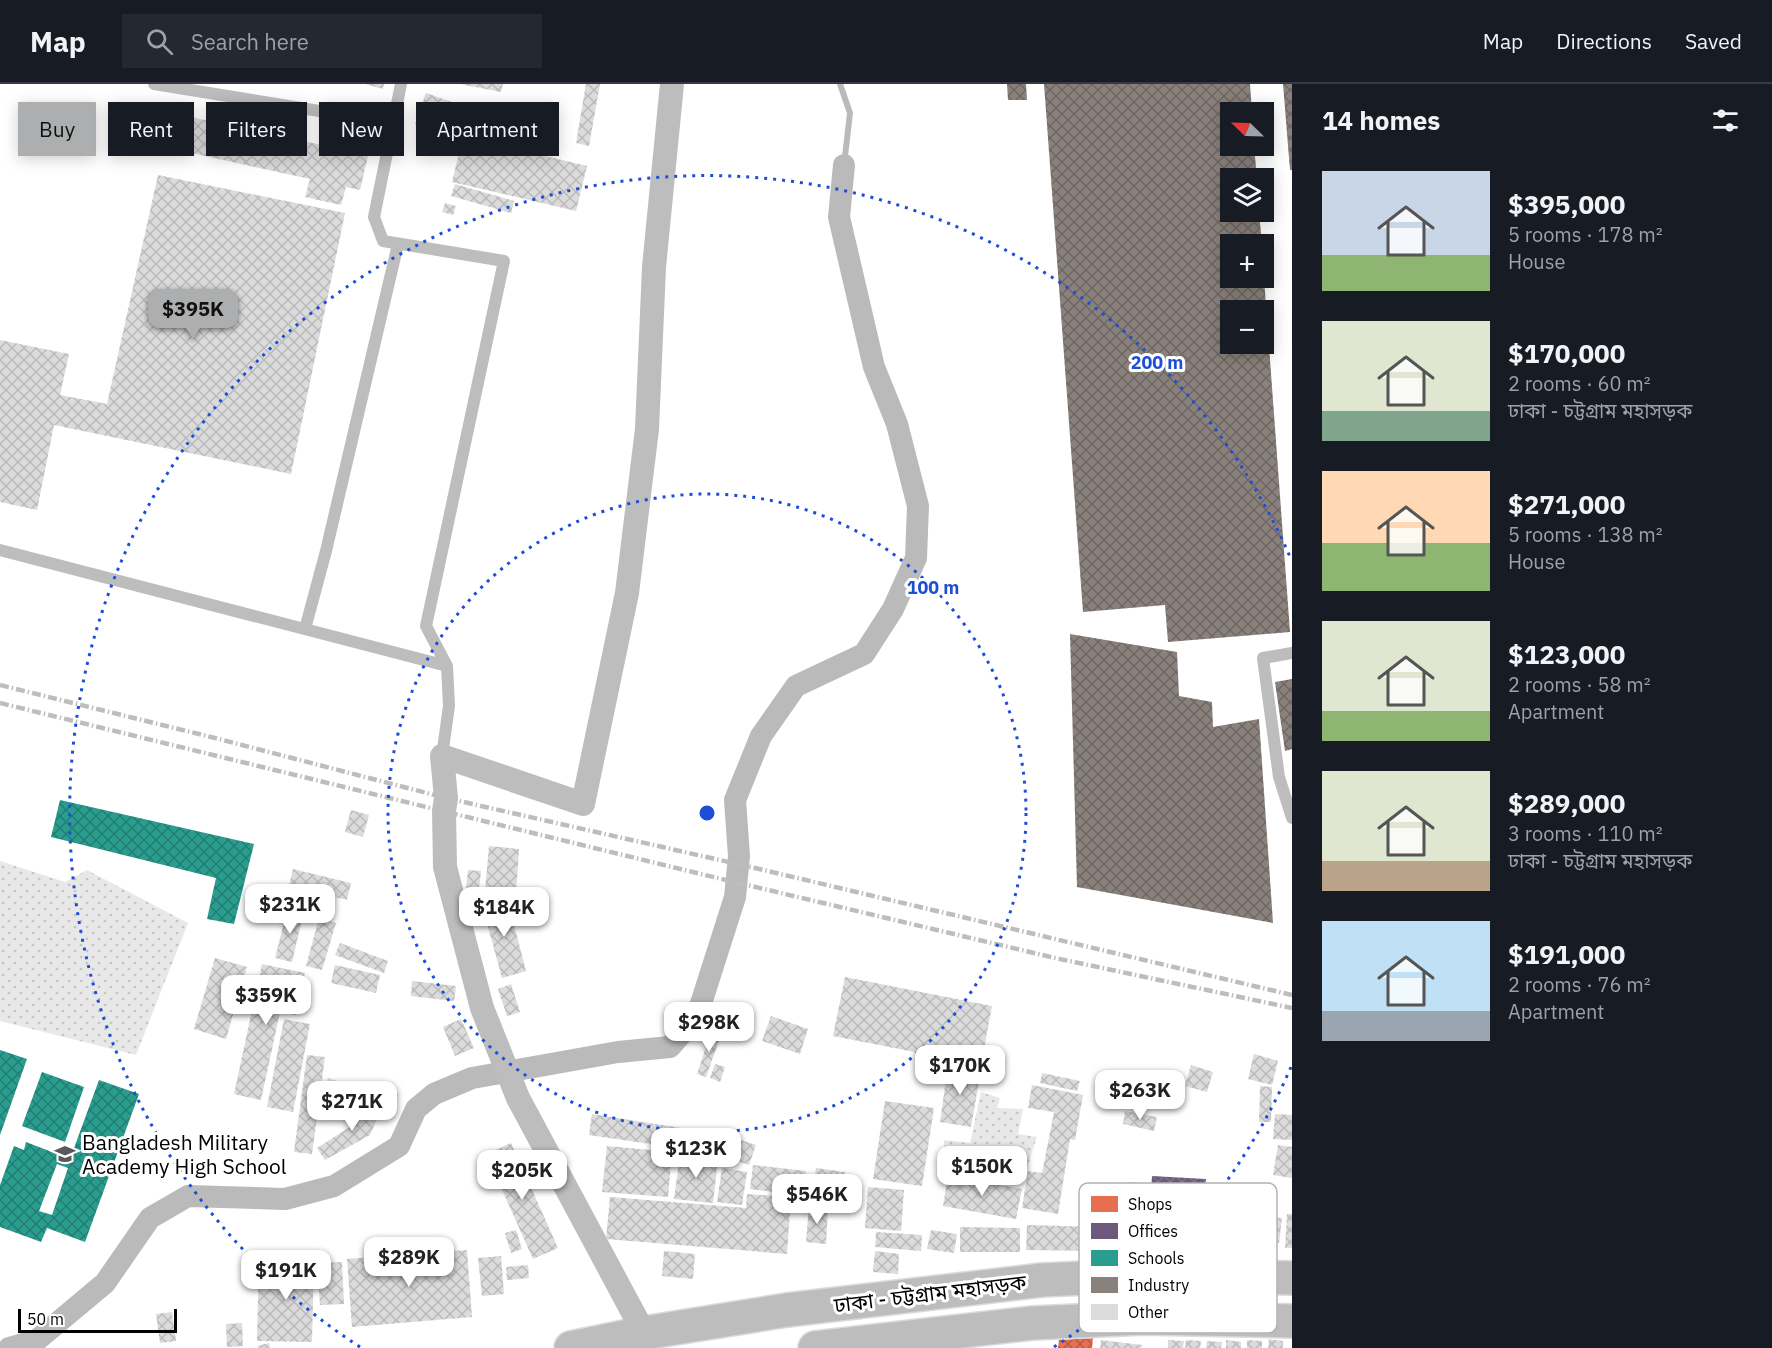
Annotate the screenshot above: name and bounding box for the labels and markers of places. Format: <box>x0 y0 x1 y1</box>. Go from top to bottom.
pin: $395K <box>151 289 235 340</box>
centre of rings <box>697 803 717 823</box>
pin: $231K <box>248 884 332 935</box>
pin: $184K <box>462 887 546 938</box>
pin: $359K <box>224 975 308 1026</box>
pin: $298K <box>667 1002 751 1053</box>
pin: $170K <box>918 1045 1002 1096</box>
pin: $263K <box>1098 1070 1182 1121</box>
pin: $271K <box>310 1081 394 1132</box>
place label: Bangladesh Military Academy High School <box>82 1128 287 1180</box>
pin: $123K <box>654 1128 738 1179</box>
school or university icon: Bangladesh Military Academy High School <box>53 1142 77 1166</box>
pin: $150K <box>940 1146 1024 1197</box>
pin: $205K <box>480 1150 564 1201</box>
pin: $546K <box>775 1174 859 1225</box>
pin: $289K <box>367 1237 451 1288</box>
pin: $191K <box>244 1250 328 1301</box>

